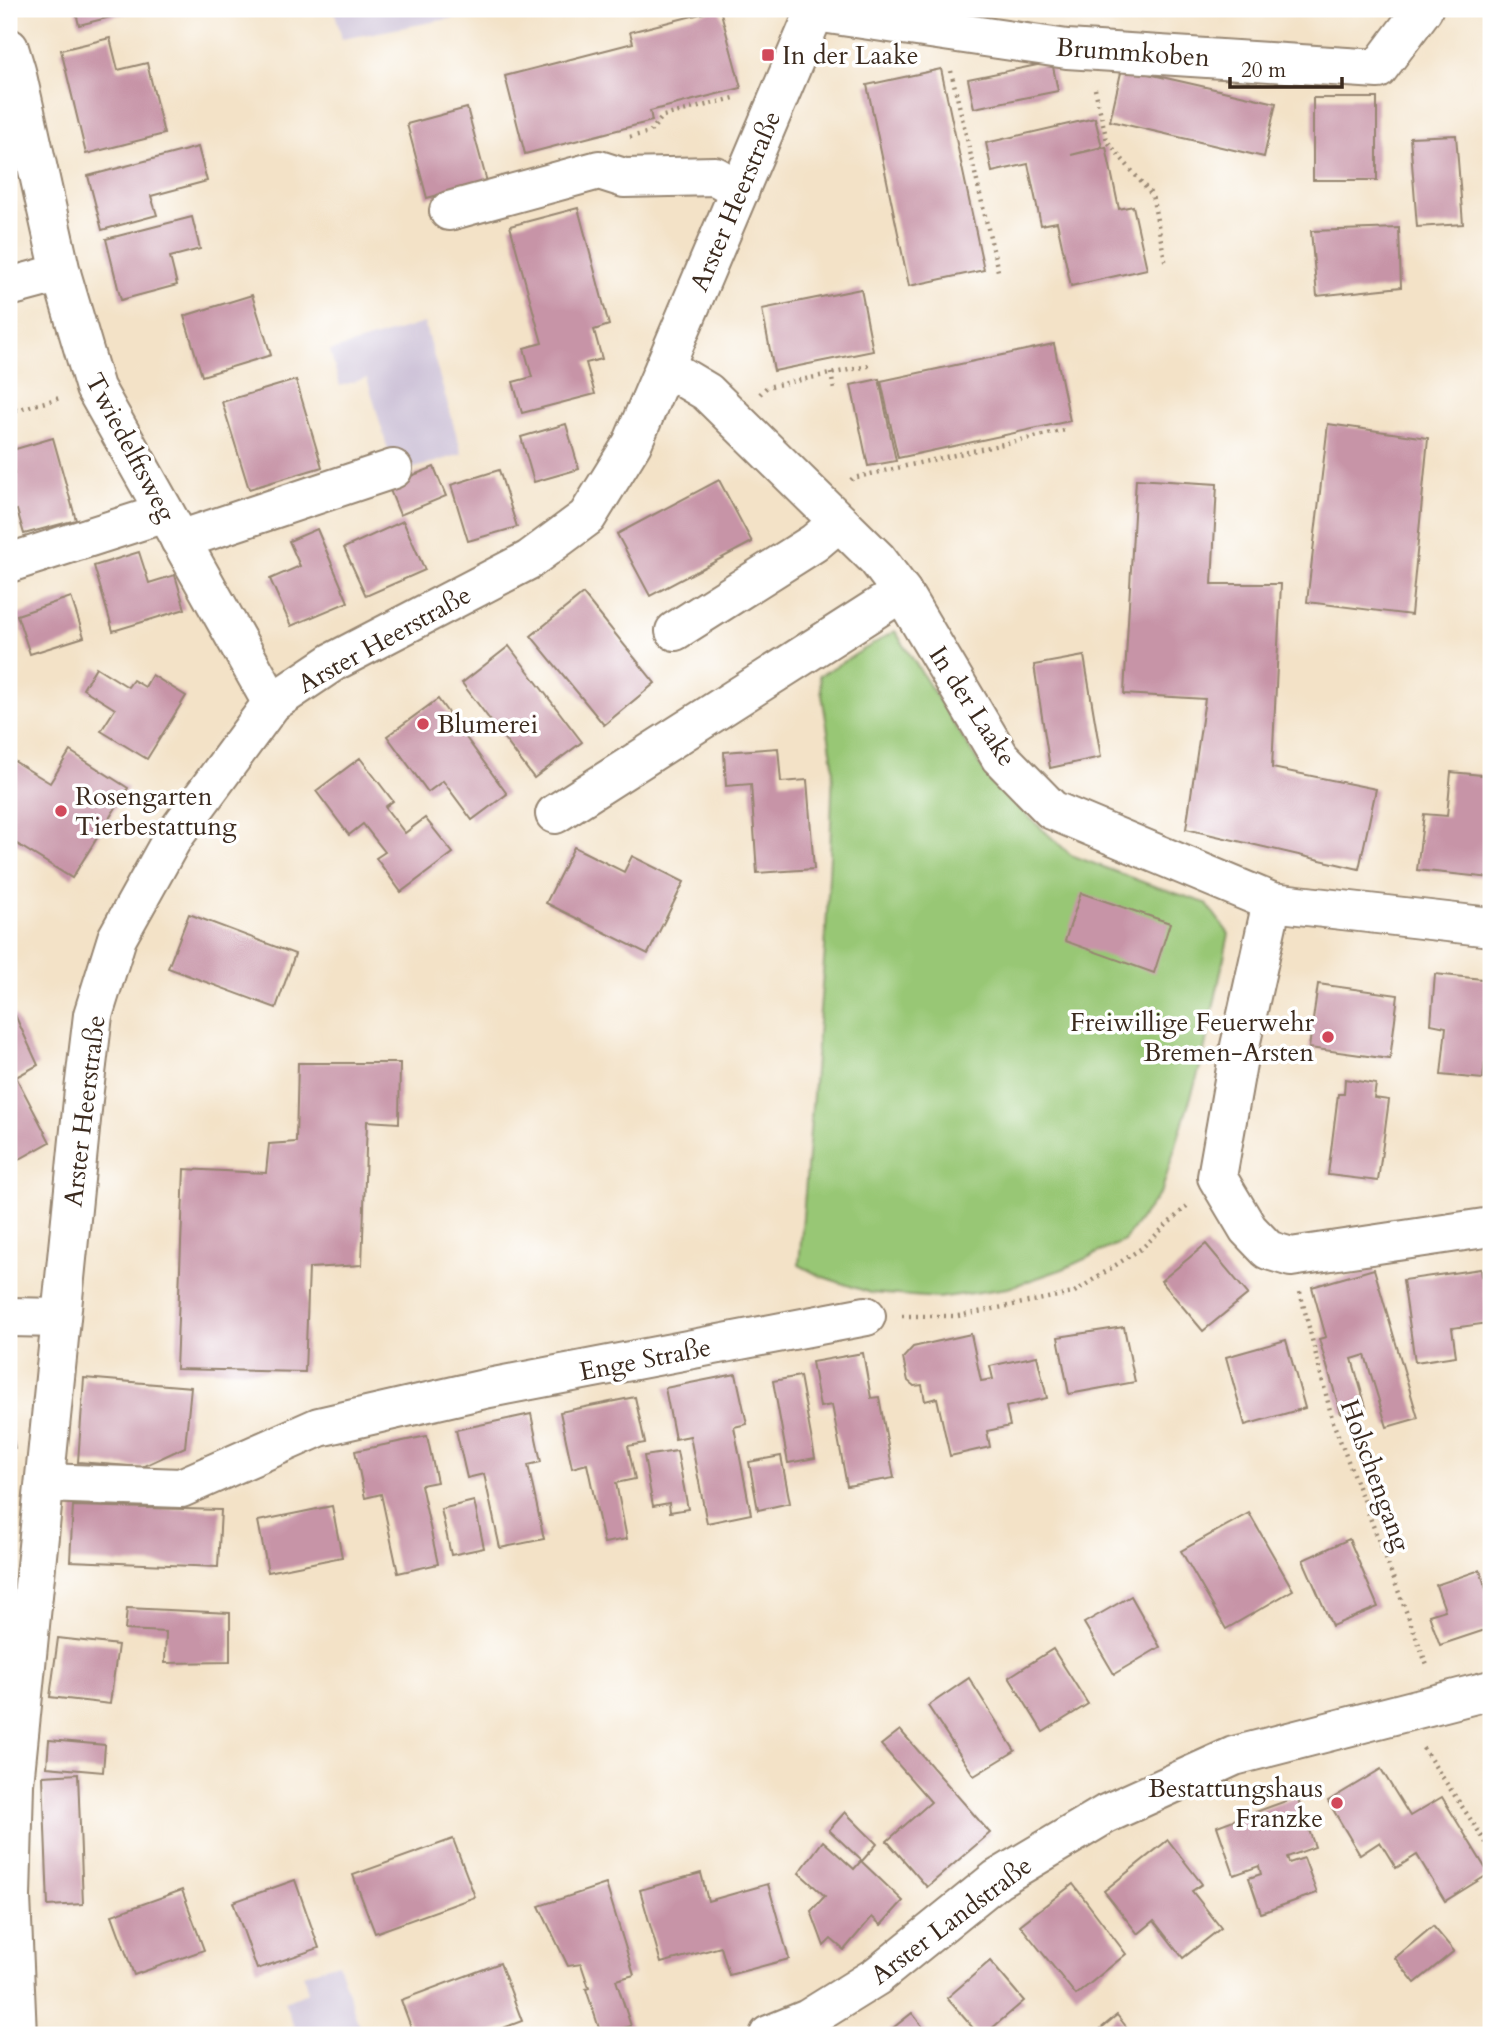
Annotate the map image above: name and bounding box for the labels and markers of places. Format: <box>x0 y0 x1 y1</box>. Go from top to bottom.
place label: In der Laake <box>782 38 919 73</box>
marker: In der Laake <box>760 47 776 63</box>
place label: Blumerei <box>437 707 538 742</box>
marker: Blumerei <box>415 716 431 732</box>
place label: Rosengarten Tierbestattung <box>75 779 237 844</box>
marker: Rosengarten Tierbestattung <box>53 803 69 819</box>
place label: Freiwillige Feuerwehr Bremen-Arsten <box>1070 1005 1315 1070</box>
marker: Freiwillige Feuerwehr Bremen-Arsten <box>1320 1029 1336 1045</box>
place label: Bestattungshaus Franzke <box>1148 1771 1323 1836</box>
marker: Bestattungshaus Franzke <box>1329 1795 1345 1811</box>

